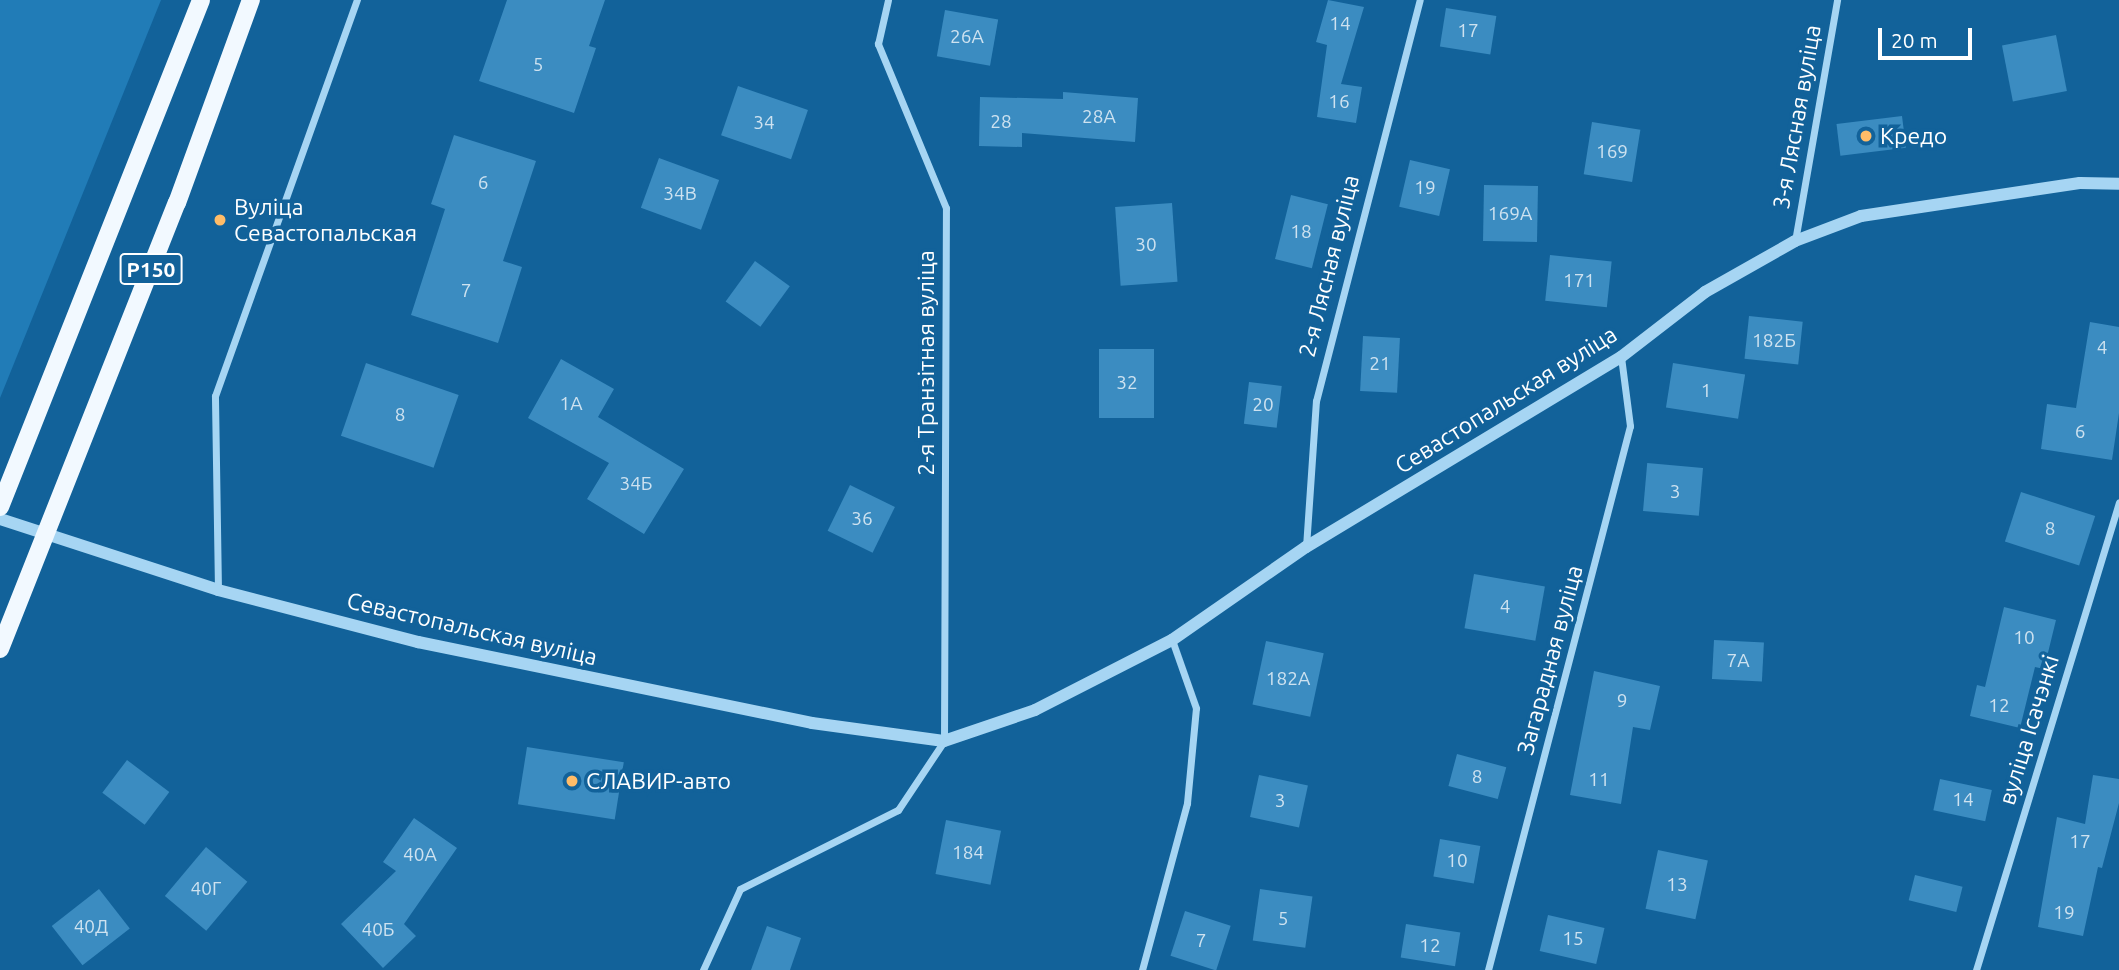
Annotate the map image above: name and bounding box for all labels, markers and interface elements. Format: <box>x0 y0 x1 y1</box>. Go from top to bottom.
house number: 14 <box>1329 13 1351 35</box>
scale bar <box>1881 14 1976 58</box>
house number: 17 <box>1457 20 1479 42</box>
street label: 3-я Лясная вуліца <box>1767 23 1827 211</box>
house number: 26А <box>950 26 984 48</box>
text: 20 m <box>1891 28 1938 52</box>
house number: 5 <box>533 54 543 76</box>
house number: 16 <box>1328 91 1350 113</box>
house number: 28А <box>1082 106 1116 128</box>
house number: 28 <box>990 111 1012 133</box>
house number: 34 <box>753 112 775 134</box>
place label: Кредо <box>1880 122 1947 150</box>
marker: Кредо <box>1858 128 1874 144</box>
house number: 169 <box>1596 141 1628 163</box>
house number: 6 <box>478 172 488 194</box>
street label: 2-я Лясная вуліца <box>1293 172 1365 360</box>
house number: 19 <box>1414 177 1436 199</box>
house number: 34В <box>663 183 697 205</box>
place label: Вуліца Севастопальская <box>234 193 417 247</box>
house number: 169А <box>1488 203 1532 225</box>
marker: Вуліца Севастопальская <box>212 212 228 228</box>
house number: 18 <box>1290 221 1312 243</box>
house number: 30 <box>1135 234 1157 256</box>
street label: 2-я Транзітная вуліца <box>912 250 940 476</box>
road number: Р150 <box>120 252 182 286</box>
house number: 171 <box>1563 270 1595 292</box>
house number: 7 <box>461 280 471 302</box>
street label: Севастопальская вуліца <box>1390 320 1622 480</box>
house number: 182Б <box>1752 330 1796 352</box>
house number: 4 <box>2097 337 2107 359</box>
house number: 21 <box>1369 353 1391 375</box>
house number: 32 <box>1116 372 1138 394</box>
house number: 1 <box>1701 380 1711 402</box>
house number: 1А <box>559 393 583 415</box>
house number: 20 <box>1252 394 1274 416</box>
house number: 8 <box>395 404 405 426</box>
house number: 6 <box>2075 421 2085 443</box>
house number: 34Б <box>619 473 653 495</box>
house number: 3 <box>1670 481 1680 503</box>
house number: 36 <box>851 508 873 530</box>
house number: 8 <box>2045 518 2055 540</box>
street label: Загарадная вуліца <box>1511 562 1589 758</box>
street label: Севастопальская вуліца <box>344 587 600 671</box>
house number: 4 <box>1500 596 1510 618</box>
house number: 10 <box>2013 627 2035 649</box>
house number: 7А <box>1726 650 1750 672</box>
street label: вуліца Ісачэнкі <box>1993 652 2065 808</box>
house number: 182А <box>1266 668 1310 690</box>
house number: 9 <box>1617 690 1627 712</box>
house number: 12 <box>1988 695 2010 717</box>
house number: 8 <box>1472 766 1482 788</box>
place label: СЛАВИР-авто <box>586 767 731 795</box>
house number: 11 <box>1588 769 1610 791</box>
marker: СЛАВИР-авто <box>564 773 580 789</box>
house number: 14 <box>1952 789 1974 811</box>
house number: 3 <box>1275 790 1285 812</box>
house number: 17 <box>2069 831 2091 853</box>
house number: 184 <box>952 842 984 864</box>
house number: 40А <box>403 844 437 866</box>
house number: 10 <box>1446 850 1468 872</box>
house number: 13 <box>1666 874 1688 896</box>
house number: 40Г <box>191 878 221 900</box>
house number: 19 <box>2053 902 2075 924</box>
house number: 5 <box>1278 908 1288 930</box>
house number: 40Д <box>74 916 108 938</box>
house number: 40Б <box>361 919 395 941</box>
house number: 15 <box>1562 928 1584 950</box>
house number: 7 <box>1196 930 1206 952</box>
house number: 12 <box>1419 935 1441 957</box>

